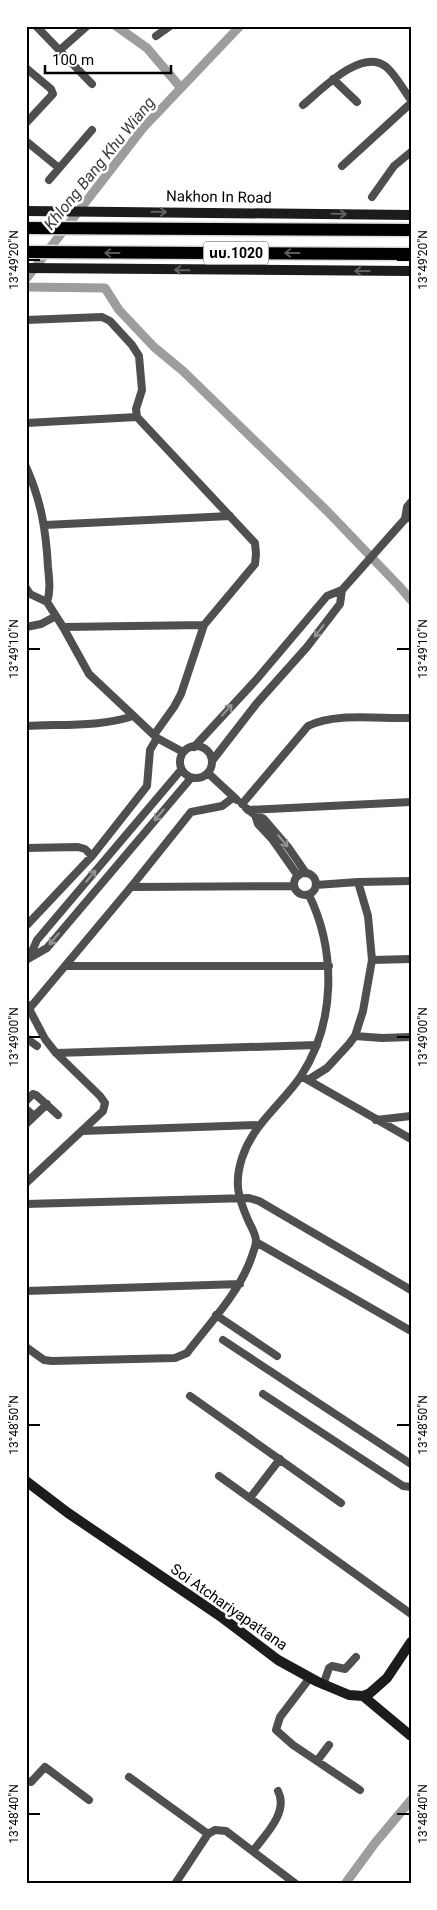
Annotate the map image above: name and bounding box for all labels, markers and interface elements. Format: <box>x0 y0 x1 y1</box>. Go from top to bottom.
scale bar <box>45 42 171 74</box>
text: 100 m <box>52 51 94 69</box>
water label: Khlong Bang Khu Wiang <box>40 93 159 234</box>
street label: Nakhon In Road <box>166 187 272 207</box>
one-way arrow <box>151 207 167 217</box>
one-way arrow <box>331 210 347 219</box>
text: 13°49'20"N <box>7 230 21 290</box>
text: 13°49'20"N <box>416 230 430 290</box>
road number: นบ.1020 <box>204 242 268 264</box>
one-way arrow <box>104 248 120 258</box>
one-way arrow <box>284 248 300 258</box>
one-way arrow <box>174 265 190 275</box>
one-way arrow <box>354 266 370 276</box>
text: 13°49'10"N <box>7 619 21 679</box>
text: 13°49'10"N <box>416 619 430 679</box>
one-way arrow <box>313 625 324 638</box>
one-way arrow <box>221 704 233 717</box>
one-way arrow <box>154 808 165 821</box>
one-way arrow <box>277 834 288 847</box>
one-way arrow <box>85 870 96 883</box>
one-way arrow <box>49 932 60 945</box>
text: 13°49'00"N <box>7 1007 21 1067</box>
text: 13°49'00"N <box>416 1007 430 1067</box>
text: 13°48'50"N <box>7 1395 21 1455</box>
text: 13°48'50"N <box>416 1395 430 1455</box>
street label: Soi Atchariyapattana <box>167 1560 291 1654</box>
text: 13°48'40"N <box>7 1784 21 1844</box>
text: 13°48'40"N <box>416 1784 430 1844</box>

